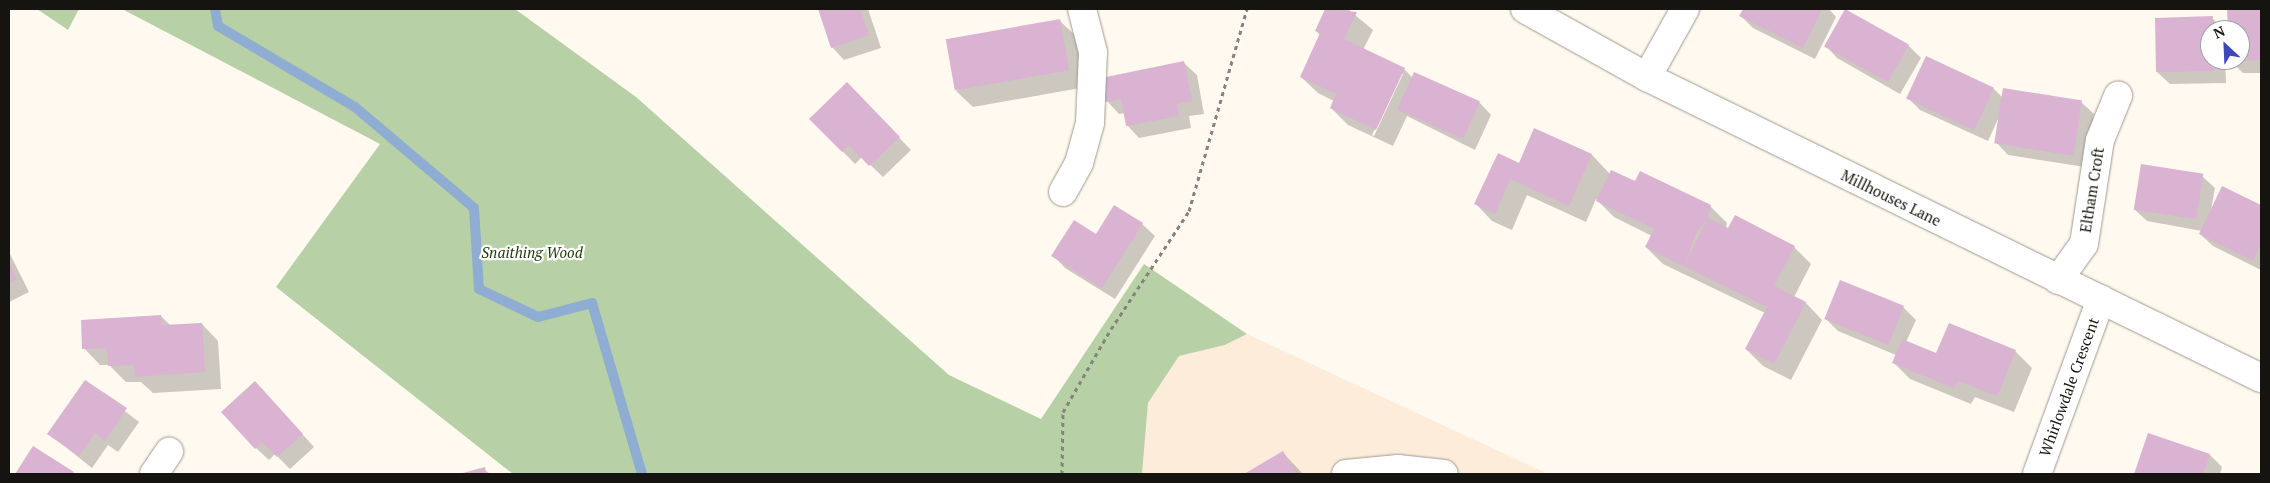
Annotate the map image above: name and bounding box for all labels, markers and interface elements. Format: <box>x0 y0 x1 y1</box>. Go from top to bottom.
north arrow <box>2200 20 2250 70</box>
text: N <box>2210 21 2228 43</box>
street label: Eltham Croft <box>2076 146 2108 234</box>
street label: Millhouses Lane <box>1838 166 1944 230</box>
park label: Snaithing Wood <box>481 244 583 262</box>
street label: Whirlowdale Crescent <box>2035 315 2103 459</box>

